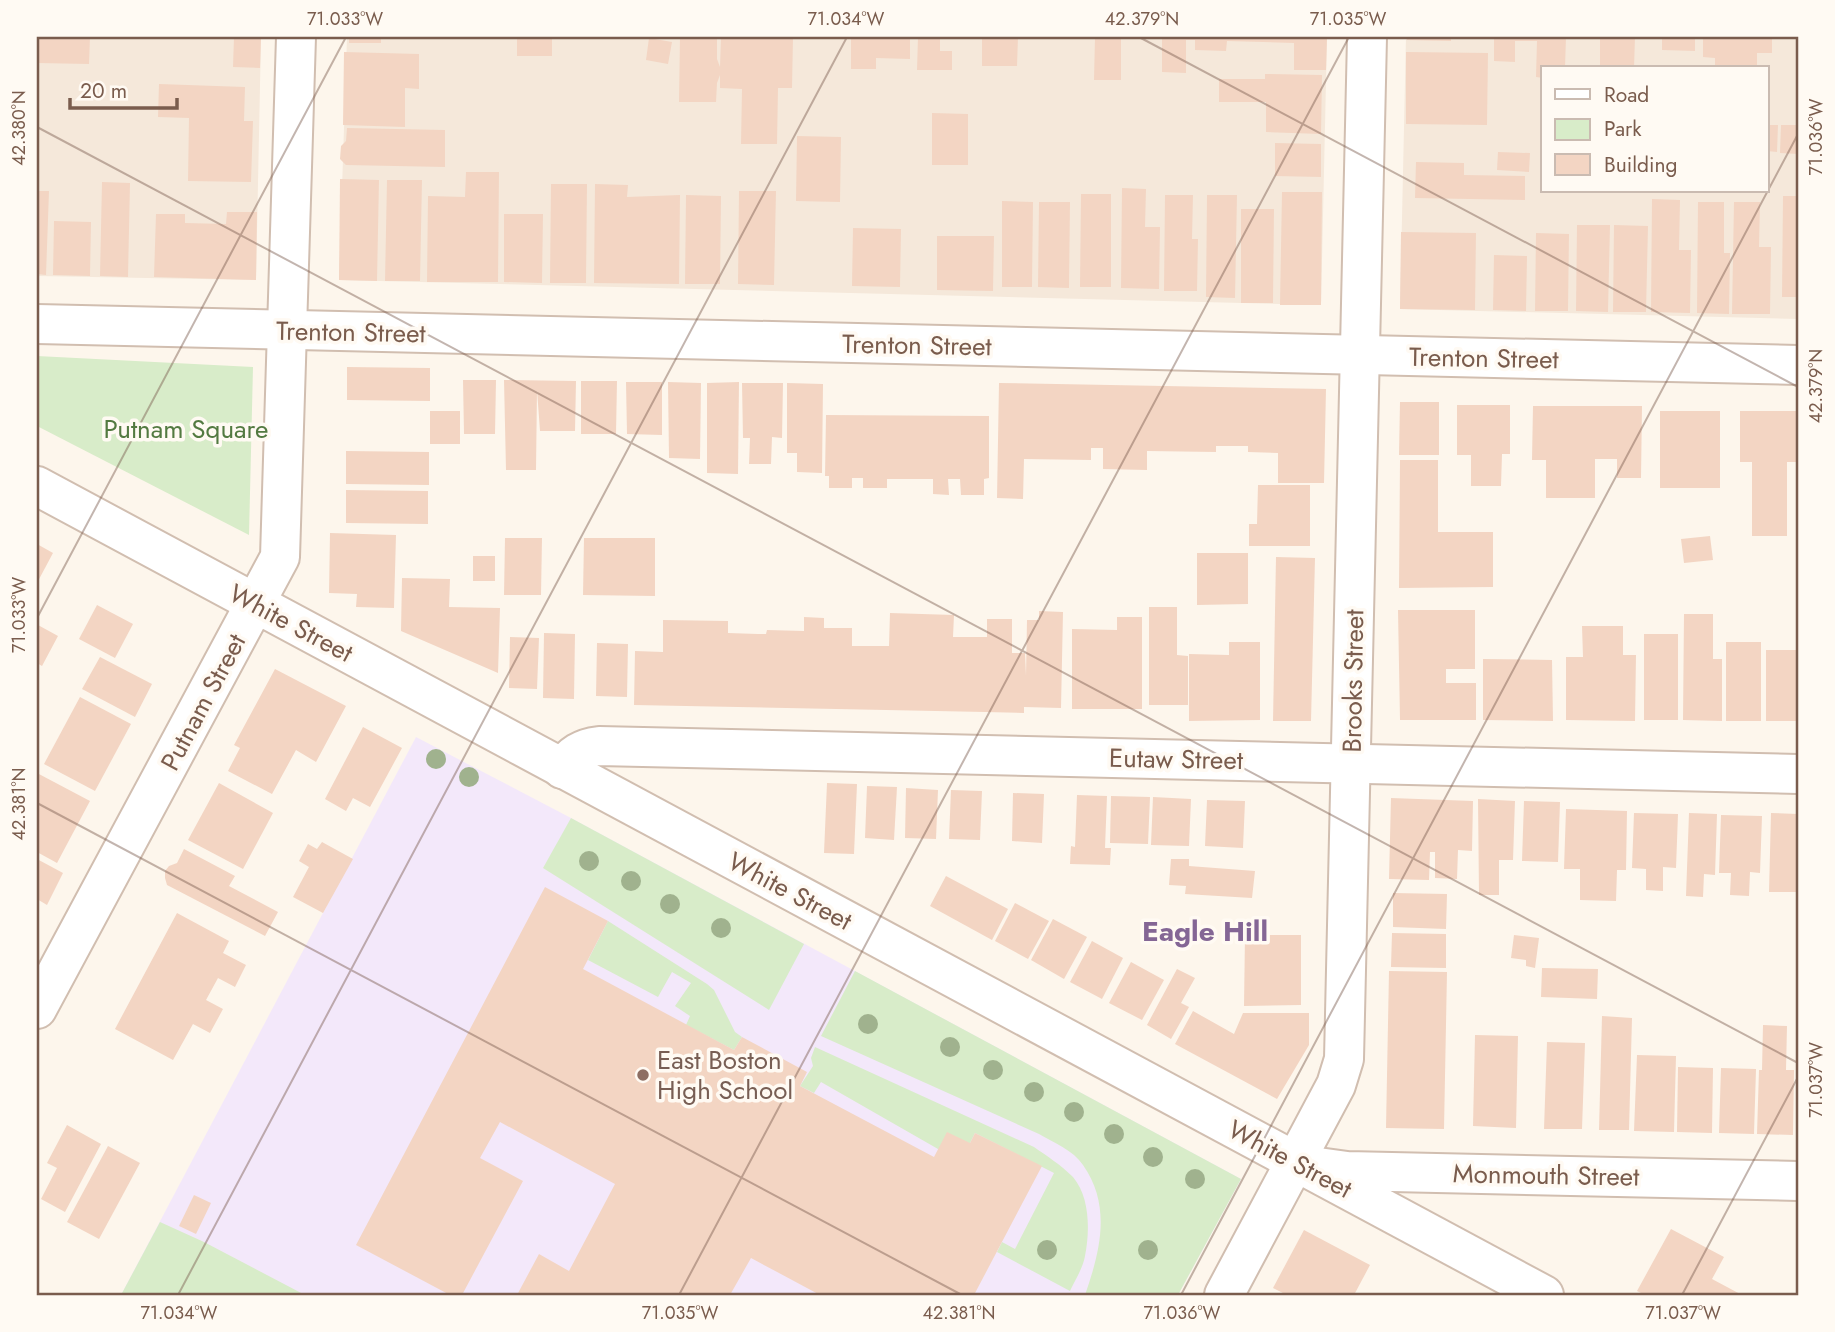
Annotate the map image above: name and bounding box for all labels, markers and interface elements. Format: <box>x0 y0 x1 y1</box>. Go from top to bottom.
text: 71.033°W <box>307 6 383 32</box>
text: 71.034°W <box>808 6 885 32</box>
text: 42.379°N <box>1105 6 1179 32</box>
text: 71.035°W <box>1310 6 1386 32</box>
scale bar <box>70 66 177 110</box>
legend <box>1541 66 1769 192</box>
text: 20 m <box>80 76 127 106</box>
text: Road <box>1604 80 1649 110</box>
text: 42.380°N <box>6 90 32 166</box>
text: 71.036°W <box>1803 98 1829 175</box>
text: Park <box>1604 114 1642 144</box>
text: Building <box>1604 150 1677 180</box>
street label: Trenton Street <box>276 312 427 352</box>
street label: Trenton Street <box>842 325 993 365</box>
street label: Trenton Street <box>1409 338 1560 378</box>
text: 42.379°N <box>1803 349 1829 423</box>
park label: Putnam Square <box>104 410 269 448</box>
street label: White Street <box>222 574 360 672</box>
text: 71.033°W <box>6 577 32 653</box>
street label: Brooks Street <box>1333 608 1373 753</box>
street label: Putnam Street <box>151 626 255 777</box>
street label: Eutaw Street <box>1109 739 1244 779</box>
text: 42.381°N <box>6 768 32 840</box>
street label: White Street <box>721 842 859 940</box>
district label: Eagle Hill <box>1142 911 1268 952</box>
place label: East Boston High School <box>657 1041 793 1109</box>
text: 71.037°W <box>1803 1042 1829 1118</box>
marker: East Boston High School <box>635 1067 651 1083</box>
street label: White Street <box>1221 1110 1359 1208</box>
street label: Monmouth Street <box>1452 1154 1640 1196</box>
text: 71.034°W <box>141 1300 218 1326</box>
text: 71.035°W <box>642 1300 718 1326</box>
text: 42.381°N <box>923 1300 995 1326</box>
text: 71.036°W <box>1144 1300 1221 1326</box>
text: 71.037°W <box>1645 1300 1721 1326</box>

